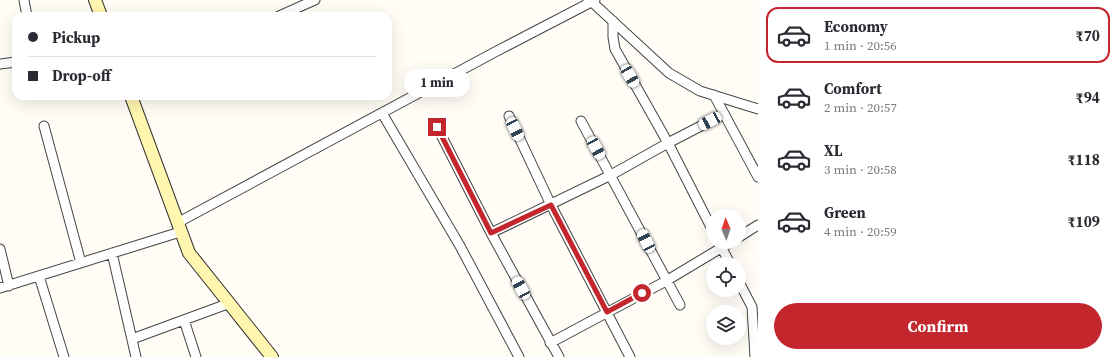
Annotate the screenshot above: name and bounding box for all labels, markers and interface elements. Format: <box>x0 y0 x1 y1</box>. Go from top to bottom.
text: Economy <box>824 16 888 37</box>
icon: car <box>776 17 812 53</box>
text: ₹70 <box>1076 25 1100 46</box>
text: Pickup <box>52 27 100 48</box>
text: 1 min · 20:56 <box>824 37 897 54</box>
car <box>619 63 641 89</box>
text: Drop-off <box>52 65 111 86</box>
callout: 1 min <box>404 69 470 97</box>
text: 1 min <box>420 74 454 91</box>
text: Comfort <box>824 78 882 99</box>
icon: car <box>776 79 812 115</box>
text: ₹94 <box>1076 87 1100 108</box>
text: 2 min · 20:57 <box>824 99 897 116</box>
car <box>697 110 723 132</box>
car <box>504 116 526 142</box>
route end <box>428 118 446 136</box>
car <box>585 135 607 161</box>
text: XL <box>824 140 843 161</box>
icon: car <box>776 141 812 177</box>
text: ₹118 <box>1067 149 1100 170</box>
text: 3 min · 20:58 <box>824 161 897 178</box>
text: Green <box>824 202 866 223</box>
icon: car <box>776 203 812 239</box>
north arrow <box>706 209 746 249</box>
map controls <box>706 209 746 345</box>
text: ₹109 <box>1067 211 1100 232</box>
text: 4 min · 20:59 <box>824 223 897 240</box>
car <box>635 228 657 254</box>
button: locate <box>706 257 746 297</box>
car <box>510 275 532 301</box>
route start <box>633 284 651 302</box>
button: Confirm <box>774 303 1102 349</box>
button: layers <box>706 305 746 345</box>

